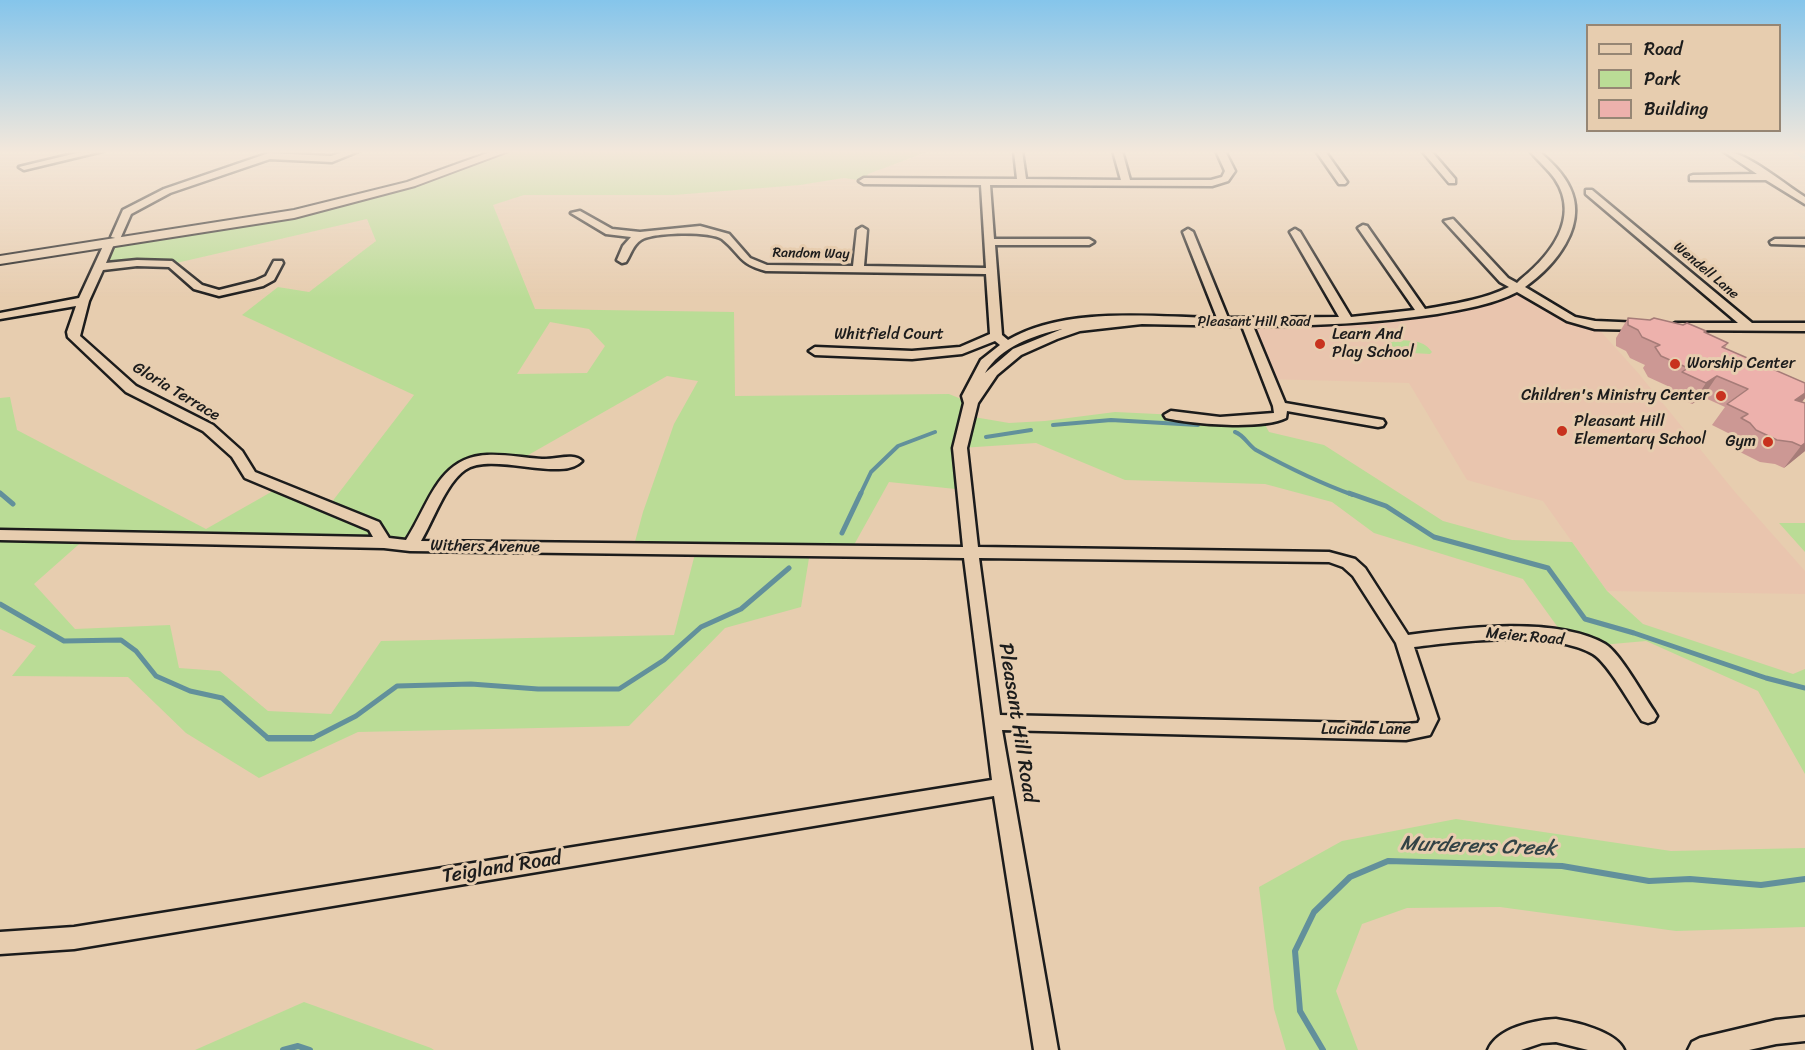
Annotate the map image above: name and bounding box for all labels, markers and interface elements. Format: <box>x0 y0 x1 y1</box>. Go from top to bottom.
legend <box>1586 24 1781 132</box>
text: Road <box>1644 33 1683 65</box>
text: Park <box>1644 63 1681 95</box>
text: Building <box>1644 93 1708 125</box>
street label: Wendell Lane <box>1670 239 1742 303</box>
street label: Random Way <box>772 245 850 263</box>
street label: Pleasant Hill Road <box>1198 314 1310 330</box>
street label: Whitfield Court <box>834 325 944 345</box>
place label: Learn And Play School <box>1332 325 1414 363</box>
marker: Learn And Play School <box>1313 337 1327 351</box>
place label: Worship Center <box>1687 354 1795 374</box>
marker: Worship Center <box>1668 357 1682 371</box>
street label: Gloria Terrace <box>129 358 223 426</box>
place label: Children's Ministry Center <box>1521 386 1709 406</box>
marker: Children's Ministry Center <box>1714 389 1728 403</box>
place label: Pleasant Hill Elementary School <box>1574 412 1706 450</box>
marker: Pleasant Hill Elementary School <box>1555 424 1569 438</box>
place label: Gym <box>1725 432 1756 452</box>
marker: Gym <box>1761 435 1775 449</box>
street label: Withers Avenue <box>430 536 540 558</box>
street label: Meier Road <box>1485 624 1565 650</box>
street label: Pleasant Hill Road <box>993 641 1041 805</box>
street label: Lucinda Lane <box>1321 720 1411 740</box>
water label: Murderers Creek <box>1400 832 1556 862</box>
street label: Teigland Road <box>441 847 563 889</box>

